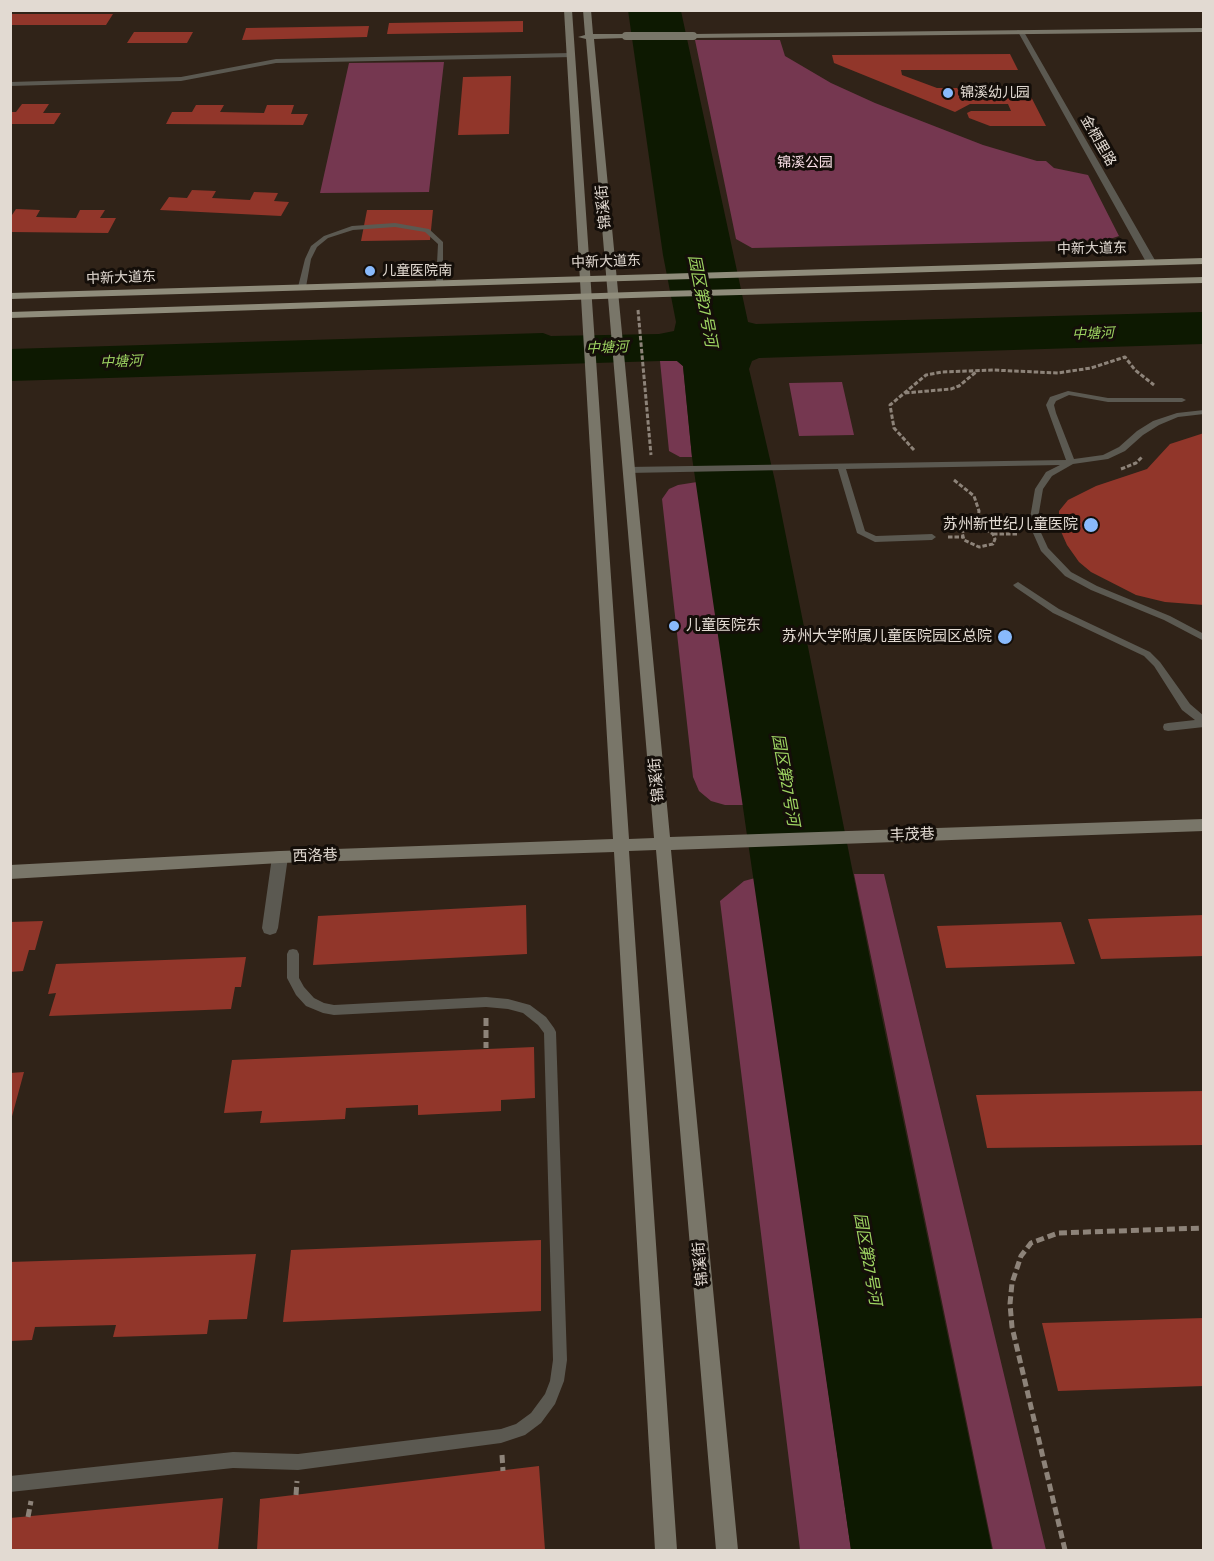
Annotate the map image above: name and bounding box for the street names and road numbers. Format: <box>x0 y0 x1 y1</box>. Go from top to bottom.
street label: 金栖里路 <box>1077 113 1119 169</box>
street label: 锦溪街 <box>593 184 615 230</box>
street label: 中新大道东 <box>1057 240 1127 258</box>
street label: 中新大道东 <box>571 252 641 272</box>
street label: 中新大道东 <box>86 268 156 288</box>
street label: 锦溪街 <box>646 757 668 803</box>
street label: 丰茂巷 <box>889 825 935 845</box>
street label: 西洛巷 <box>292 846 338 866</box>
street label: 锦溪街 <box>690 1241 712 1287</box>

